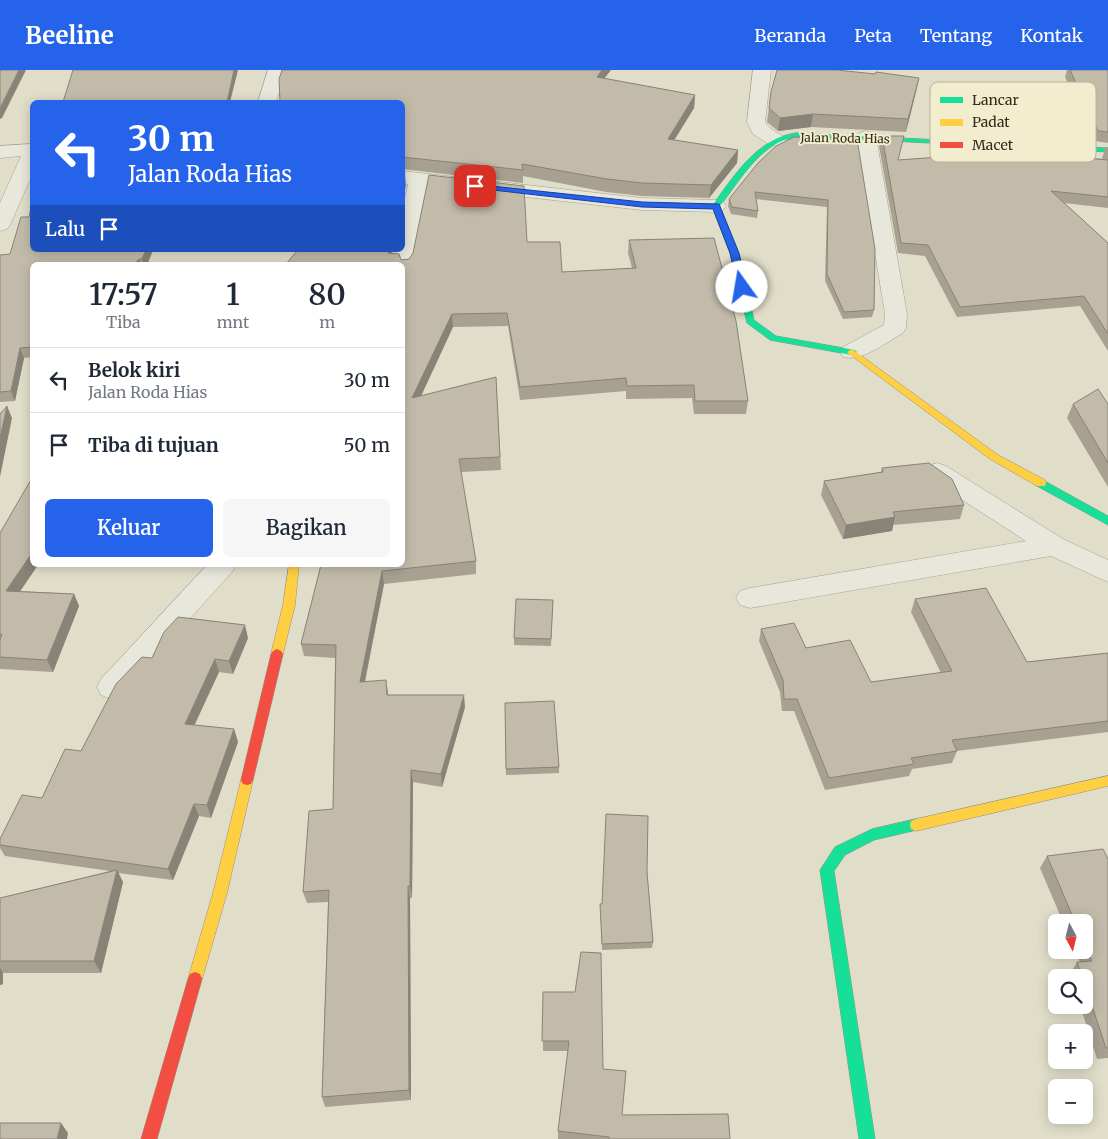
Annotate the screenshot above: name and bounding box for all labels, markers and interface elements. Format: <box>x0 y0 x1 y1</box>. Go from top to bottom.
text: Beeline <box>25 20 114 51</box>
text: Beranda <box>754 24 826 47</box>
text: Peta <box>854 24 892 47</box>
text: Tentang <box>920 24 992 47</box>
text: Kontak <box>1020 24 1083 47</box>
legend <box>930 82 1096 162</box>
text: Lancar <box>972 91 1019 109</box>
text: Padat <box>972 113 1010 131</box>
text: 30 m <box>128 117 214 161</box>
icon: left <box>45 120 110 185</box>
street label: Jalan Roda Hias <box>799 130 890 146</box>
text: Macet <box>972 136 1014 154</box>
text: Jalan Roda Hias <box>128 160 292 188</box>
pin <box>454 165 496 207</box>
icon: arrive <box>461 172 489 200</box>
icon: arrive <box>95 215 123 243</box>
text: Lalu <box>45 217 85 241</box>
position arrow <box>715 260 767 312</box>
text: 17:57 <box>89 275 158 313</box>
text: 1 <box>226 275 240 313</box>
text: 80 <box>308 275 346 313</box>
text: Tiba <box>106 312 141 332</box>
text: mnt <box>217 312 249 332</box>
text: m <box>319 312 335 332</box>
text: Belok kiri <box>88 358 180 382</box>
icon: left <box>45 366 73 394</box>
text: 30 m <box>344 368 390 392</box>
text: Jalan Roda Hias <box>88 382 207 402</box>
icon: arrive <box>45 431 73 459</box>
text: Tiba di tujuan <box>88 433 219 457</box>
text: 50 m <box>344 433 390 457</box>
button: Keluar <box>45 499 213 557</box>
button: Bagikan <box>223 499 390 557</box>
north arrow <box>1048 914 1092 959</box>
map controls <box>1048 914 1093 1124</box>
button: search <box>1048 969 1093 1014</box>
button: + <box>1048 1024 1093 1069</box>
button: − <box>1048 1079 1093 1124</box>

